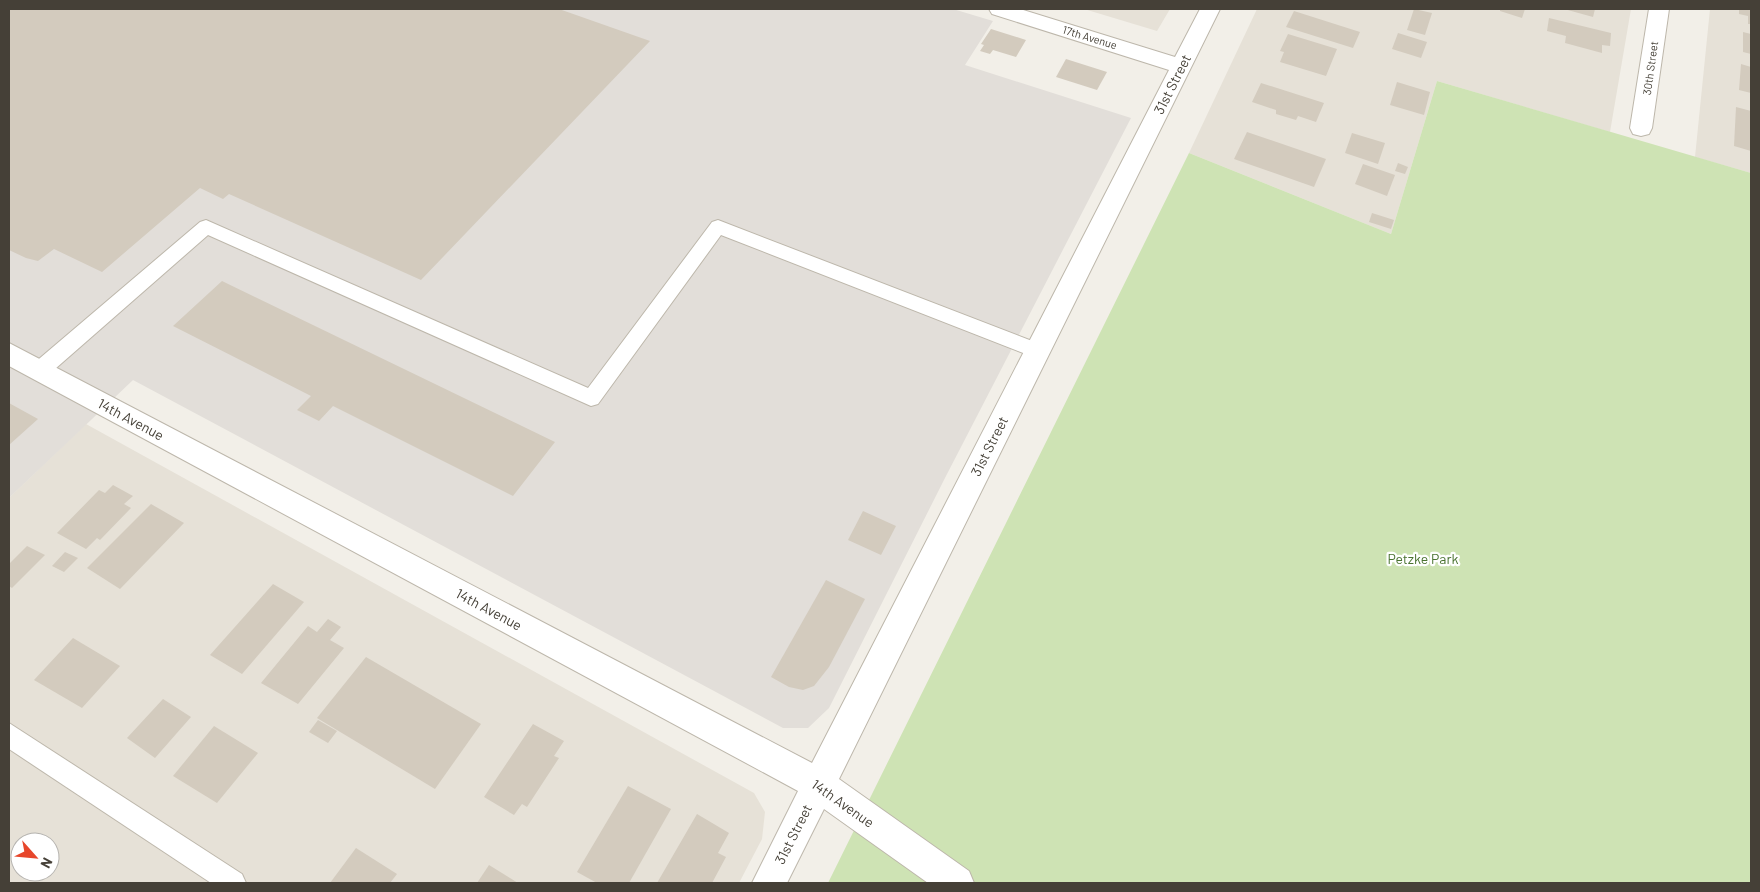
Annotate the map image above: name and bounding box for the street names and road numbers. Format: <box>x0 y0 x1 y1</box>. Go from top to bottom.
street label: 17th Avenue <box>1061 23 1119 51</box>
street label: 30th Street <box>1640 40 1660 96</box>
street label: 31st Street <box>1150 51 1194 117</box>
street label: 14th Avenue <box>95 394 167 444</box>
street label: 31st Street <box>967 413 1011 479</box>
street label: 14th Avenue <box>453 584 525 634</box>
street label: 14th Avenue <box>808 775 878 831</box>
street label: 31st Street <box>771 801 815 867</box>

